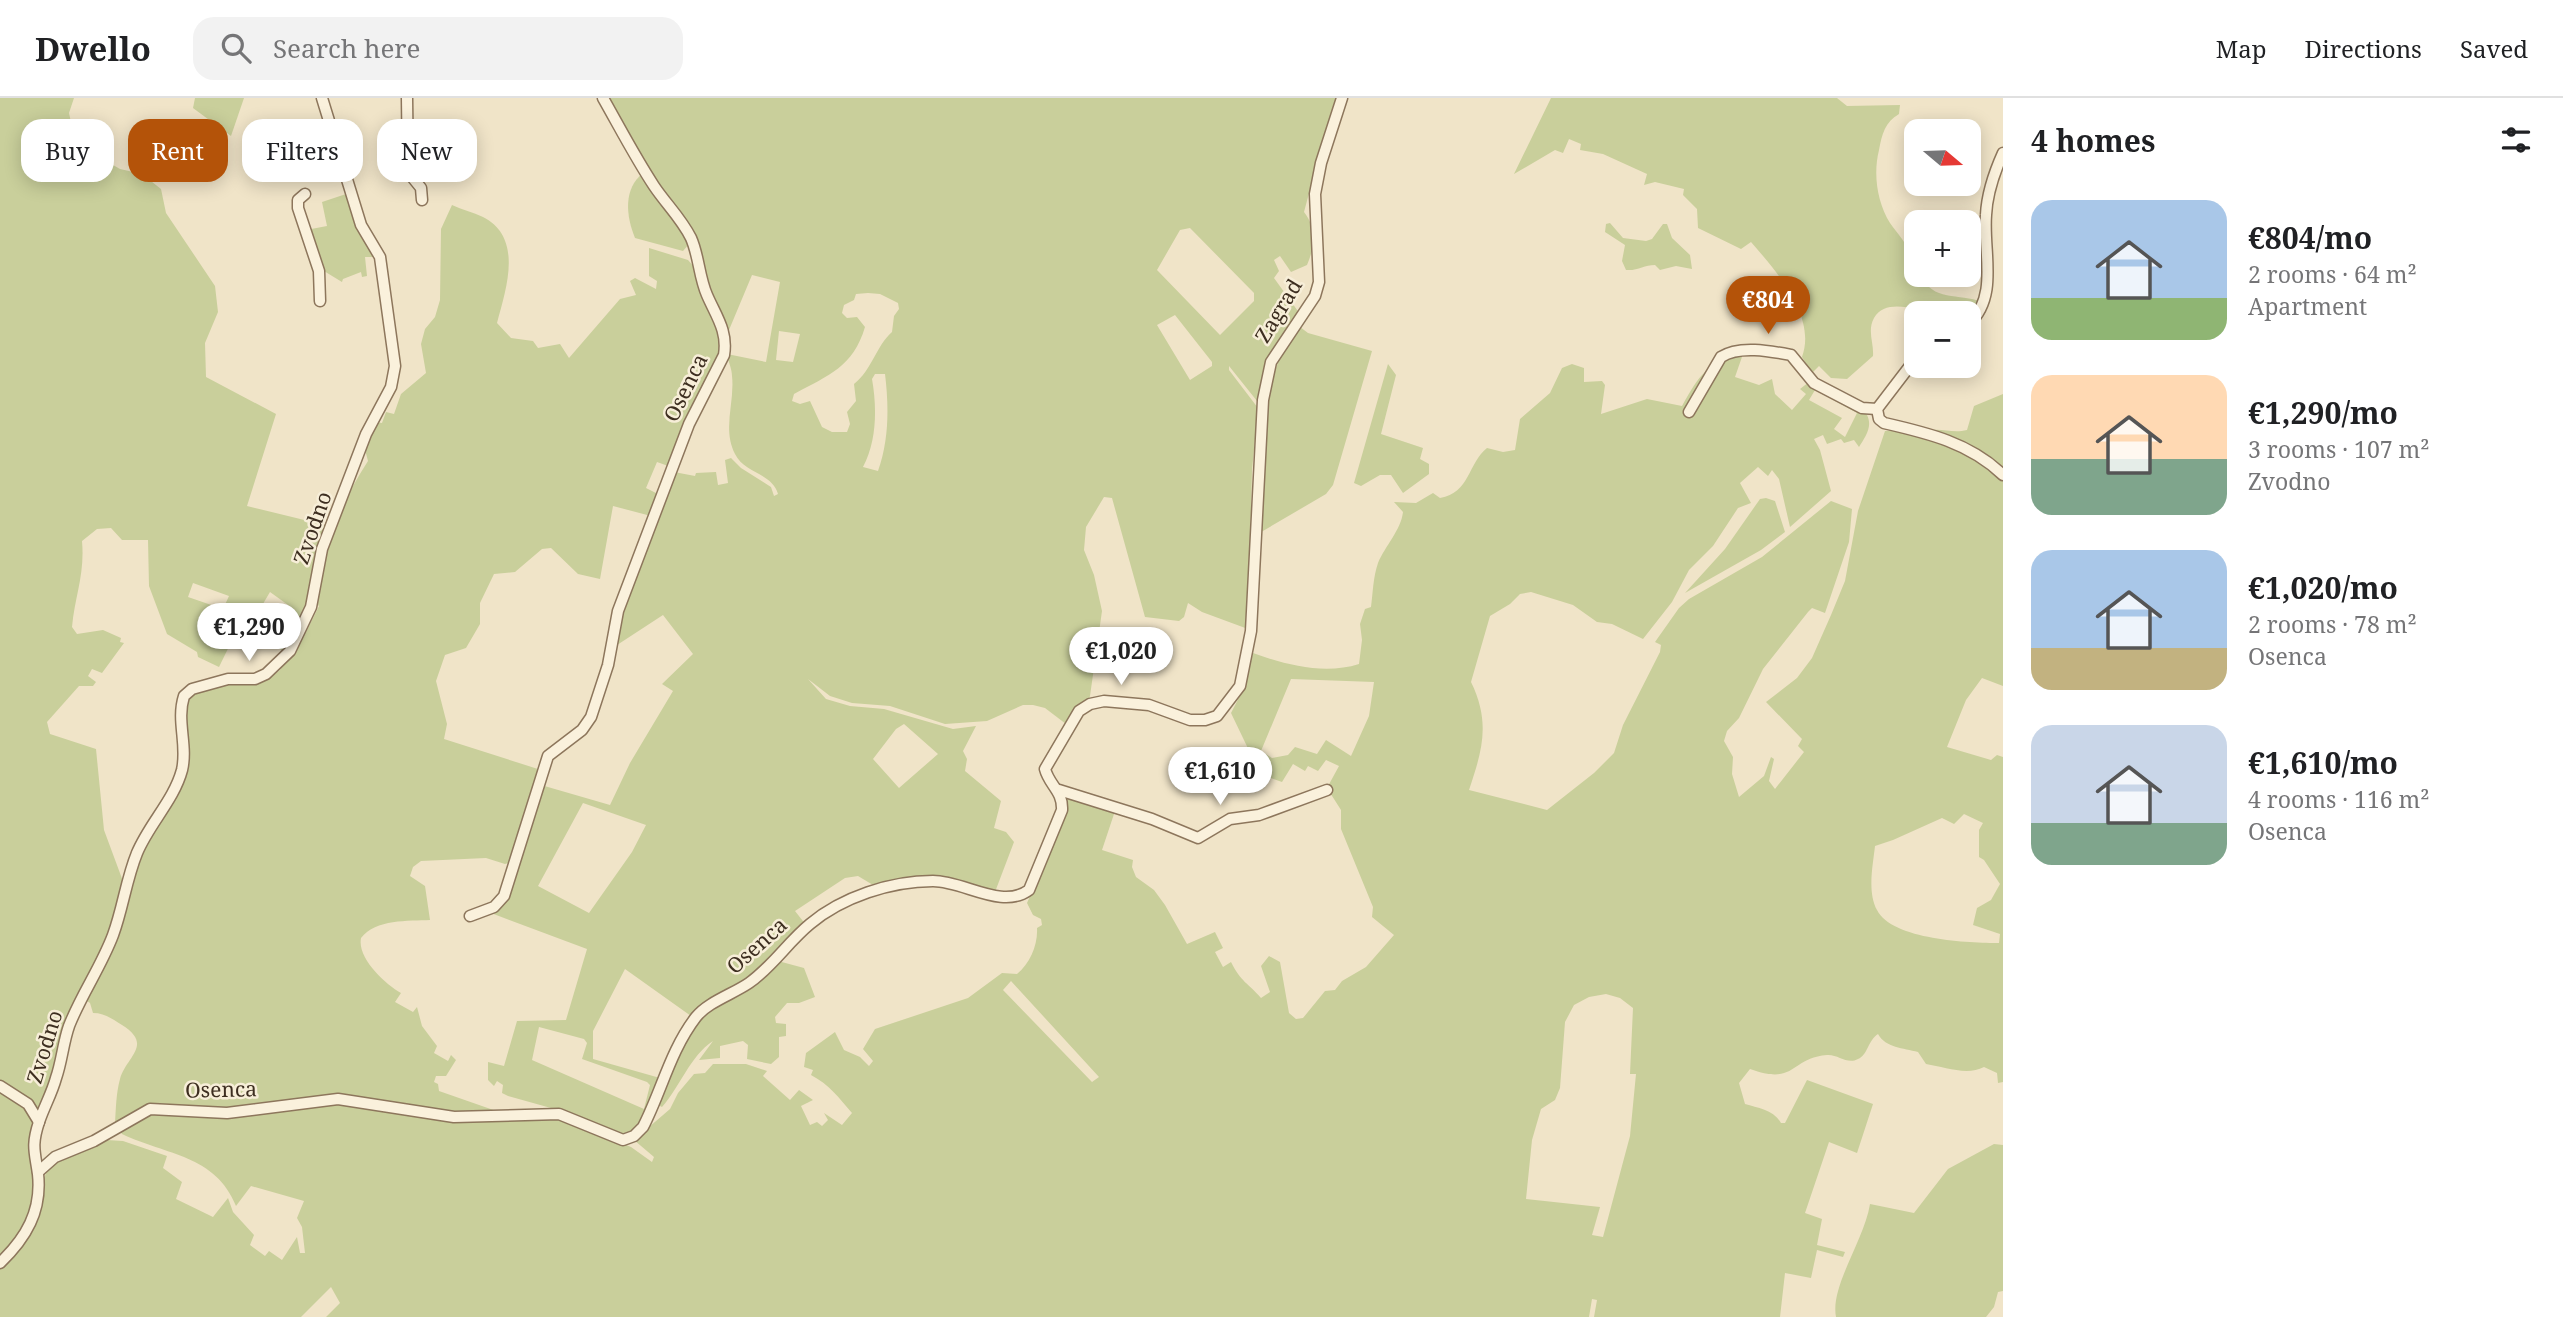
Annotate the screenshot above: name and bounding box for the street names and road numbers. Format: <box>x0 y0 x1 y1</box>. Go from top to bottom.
street label: Zagrad <box>1248 273 1308 348</box>
street label: Osenca <box>657 349 713 426</box>
street label: Zvodno <box>287 488 338 568</box>
street label: Osenca <box>720 911 792 980</box>
street label: Zvodno <box>20 1007 68 1087</box>
street label: Osenca <box>185 1074 257 1104</box>

